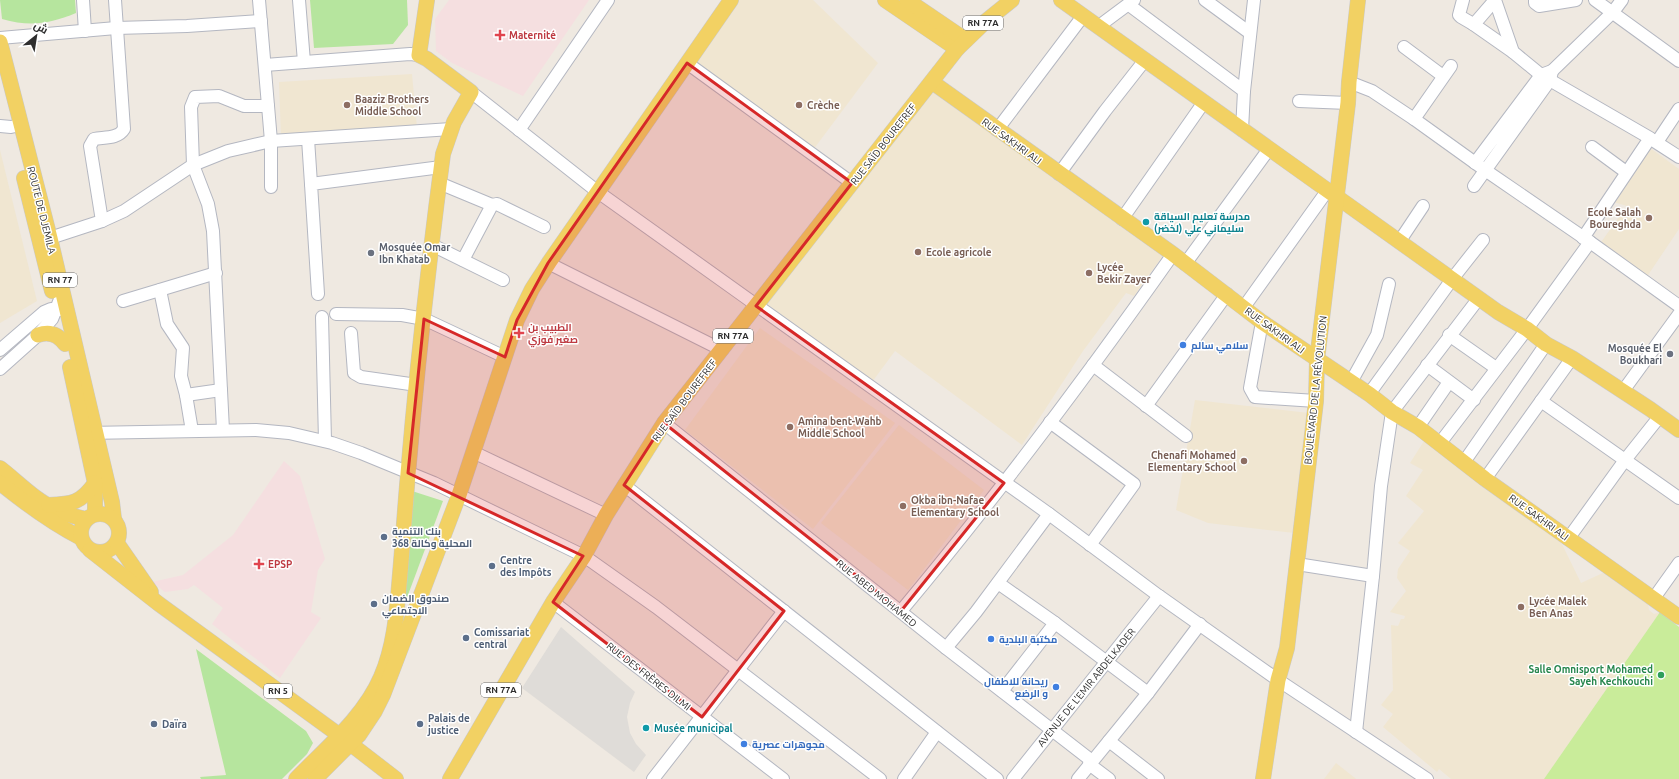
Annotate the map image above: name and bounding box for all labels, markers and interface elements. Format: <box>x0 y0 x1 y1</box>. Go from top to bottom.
north arrow <box>16 16 56 56</box>
road number: RN 77A <box>963 16 1003 30</box>
text: ش <box>31 19 50 37</box>
marker: Maternité <box>494 29 506 41</box>
place label: Maternité <box>509 30 556 41</box>
place label: Baaziz Brothers Middle School <box>355 94 429 117</box>
marker: Baaziz Brothers Middle School <box>342 100 352 110</box>
marker: Crèche <box>794 100 804 110</box>
place label: Crèche <box>807 100 840 111</box>
street label: RUE SAÏD BOUREFREF <box>848 102 918 187</box>
street label: RUE SAKHRI ALI <box>980 116 1044 167</box>
street label: ROUTE DE DJEMILA <box>25 165 58 255</box>
place label: Ecole Salah Boureghda <box>1588 207 1641 230</box>
place label: مدرسة تعليم السياقة سليماني علي (لخضر) <box>1154 211 1250 237</box>
marker: Ecole Salah Boureghda <box>1644 213 1654 223</box>
marker: مدرسة تعليم السياقة سليماني علي (لخضر) <box>1141 217 1151 227</box>
place label: Mosquée Omar Ibn Khatab <box>379 242 451 265</box>
marker: Ecole agricole <box>913 247 923 257</box>
place label: Ecole agricole <box>926 247 992 258</box>
marker: Mosquée Omar Ibn Khatab <box>366 248 376 258</box>
place label: Lycée Bekir Zayer <box>1097 262 1152 285</box>
marker: Lycée Bekir Zayer <box>1084 268 1094 278</box>
road number: RN 77 <box>43 273 77 287</box>
street label: RUE SAKHRI ALI <box>1243 305 1307 356</box>
street label: BOULEVARD DE LA RÉVOLUTION <box>1301 315 1329 465</box>
place label: الطبيب بن صغير فوزي <box>528 322 578 348</box>
marker: الطبيب بن صغير فوزي <box>513 327 525 339</box>
road number: RN 77A <box>713 329 753 343</box>
marker: سلامي سالم <box>1178 340 1188 350</box>
place label: سلامي سالم <box>1191 340 1248 354</box>
place label: Mosquée El Boukhari <box>1608 343 1662 366</box>
marker: Mosquée El Boukhari <box>1665 349 1675 359</box>
street label: RUE SAÏD BOUREFREF <box>650 357 719 443</box>
place label: Amina bent-Wahb Middle School <box>798 416 882 439</box>
marker: Amina bent-Wahb Middle School <box>785 422 795 432</box>
place label: Chenafi Mohamed Elementary School <box>1148 450 1236 473</box>
marker: Chenafi Mohamed Elementary School <box>1239 456 1249 466</box>
street label: RUE SAKHRI ALI <box>1507 492 1571 543</box>
place label: Okba ibn-Nafae Elementary School <box>911 495 999 518</box>
marker: Okba ibn-Nafae Elementary School <box>898 501 908 511</box>
place label: بنك التنمية المحلية وكالة 368 <box>392 526 472 550</box>
marker: بنك التنمية المحلية وكالة 368 <box>379 532 389 542</box>
place label: Centre des Impôts <box>500 555 552 578</box>
marker: EPSP <box>253 558 265 570</box>
street label: RUE ABED MOHAMED <box>834 558 919 629</box>
place label: EPSP <box>268 559 292 570</box>
marker: Centre des Impôts <box>487 561 497 571</box>
place label: صندوق الضمان الاجتماعي <box>382 593 449 619</box>
place label: Lycée Malek Ben Anas <box>1529 596 1587 619</box>
marker: صندوق الضمان الاجتماعي <box>369 599 379 609</box>
marker: Lycée Malek Ben Anas <box>1516 602 1526 612</box>
street label: AVENUE DE L'EMIR ABDELKADER <box>1035 626 1138 749</box>
place label: Comissariat central <box>474 627 530 650</box>
marker: Comissariat central <box>461 633 471 643</box>
marker: مكتبة البلدية <box>986 634 996 644</box>
place label: مكتبة البلدية <box>999 634 1057 646</box>
street label: RUE DES FRÈRES DILMI <box>604 639 694 713</box>
place label: Salle Omnisport Mohamed Sayeh Kechkouchi <box>1528 664 1653 687</box>
marker: Salle Omnisport Mohamed Sayeh Kechkouchi <box>1656 670 1666 680</box>
place label: ريحانة للاطفال و الرضع <box>984 676 1048 701</box>
marker: ريحانة للاطفال و الرضع <box>1051 682 1061 692</box>
road number: RN 77A <box>481 683 521 697</box>
road number: RN 5 <box>264 684 292 698</box>
place label: Palais de justice <box>427 713 470 736</box>
marker: Daïra <box>149 719 159 729</box>
place label: Daïra <box>162 719 187 730</box>
marker: Palais de justice <box>415 719 425 729</box>
marker: Musée municipal <box>641 723 651 733</box>
place label: Musée municipal <box>654 723 733 734</box>
marker: مجوهرات عصرية <box>739 739 749 749</box>
place label: مجوهرات عصرية <box>752 739 825 751</box>

